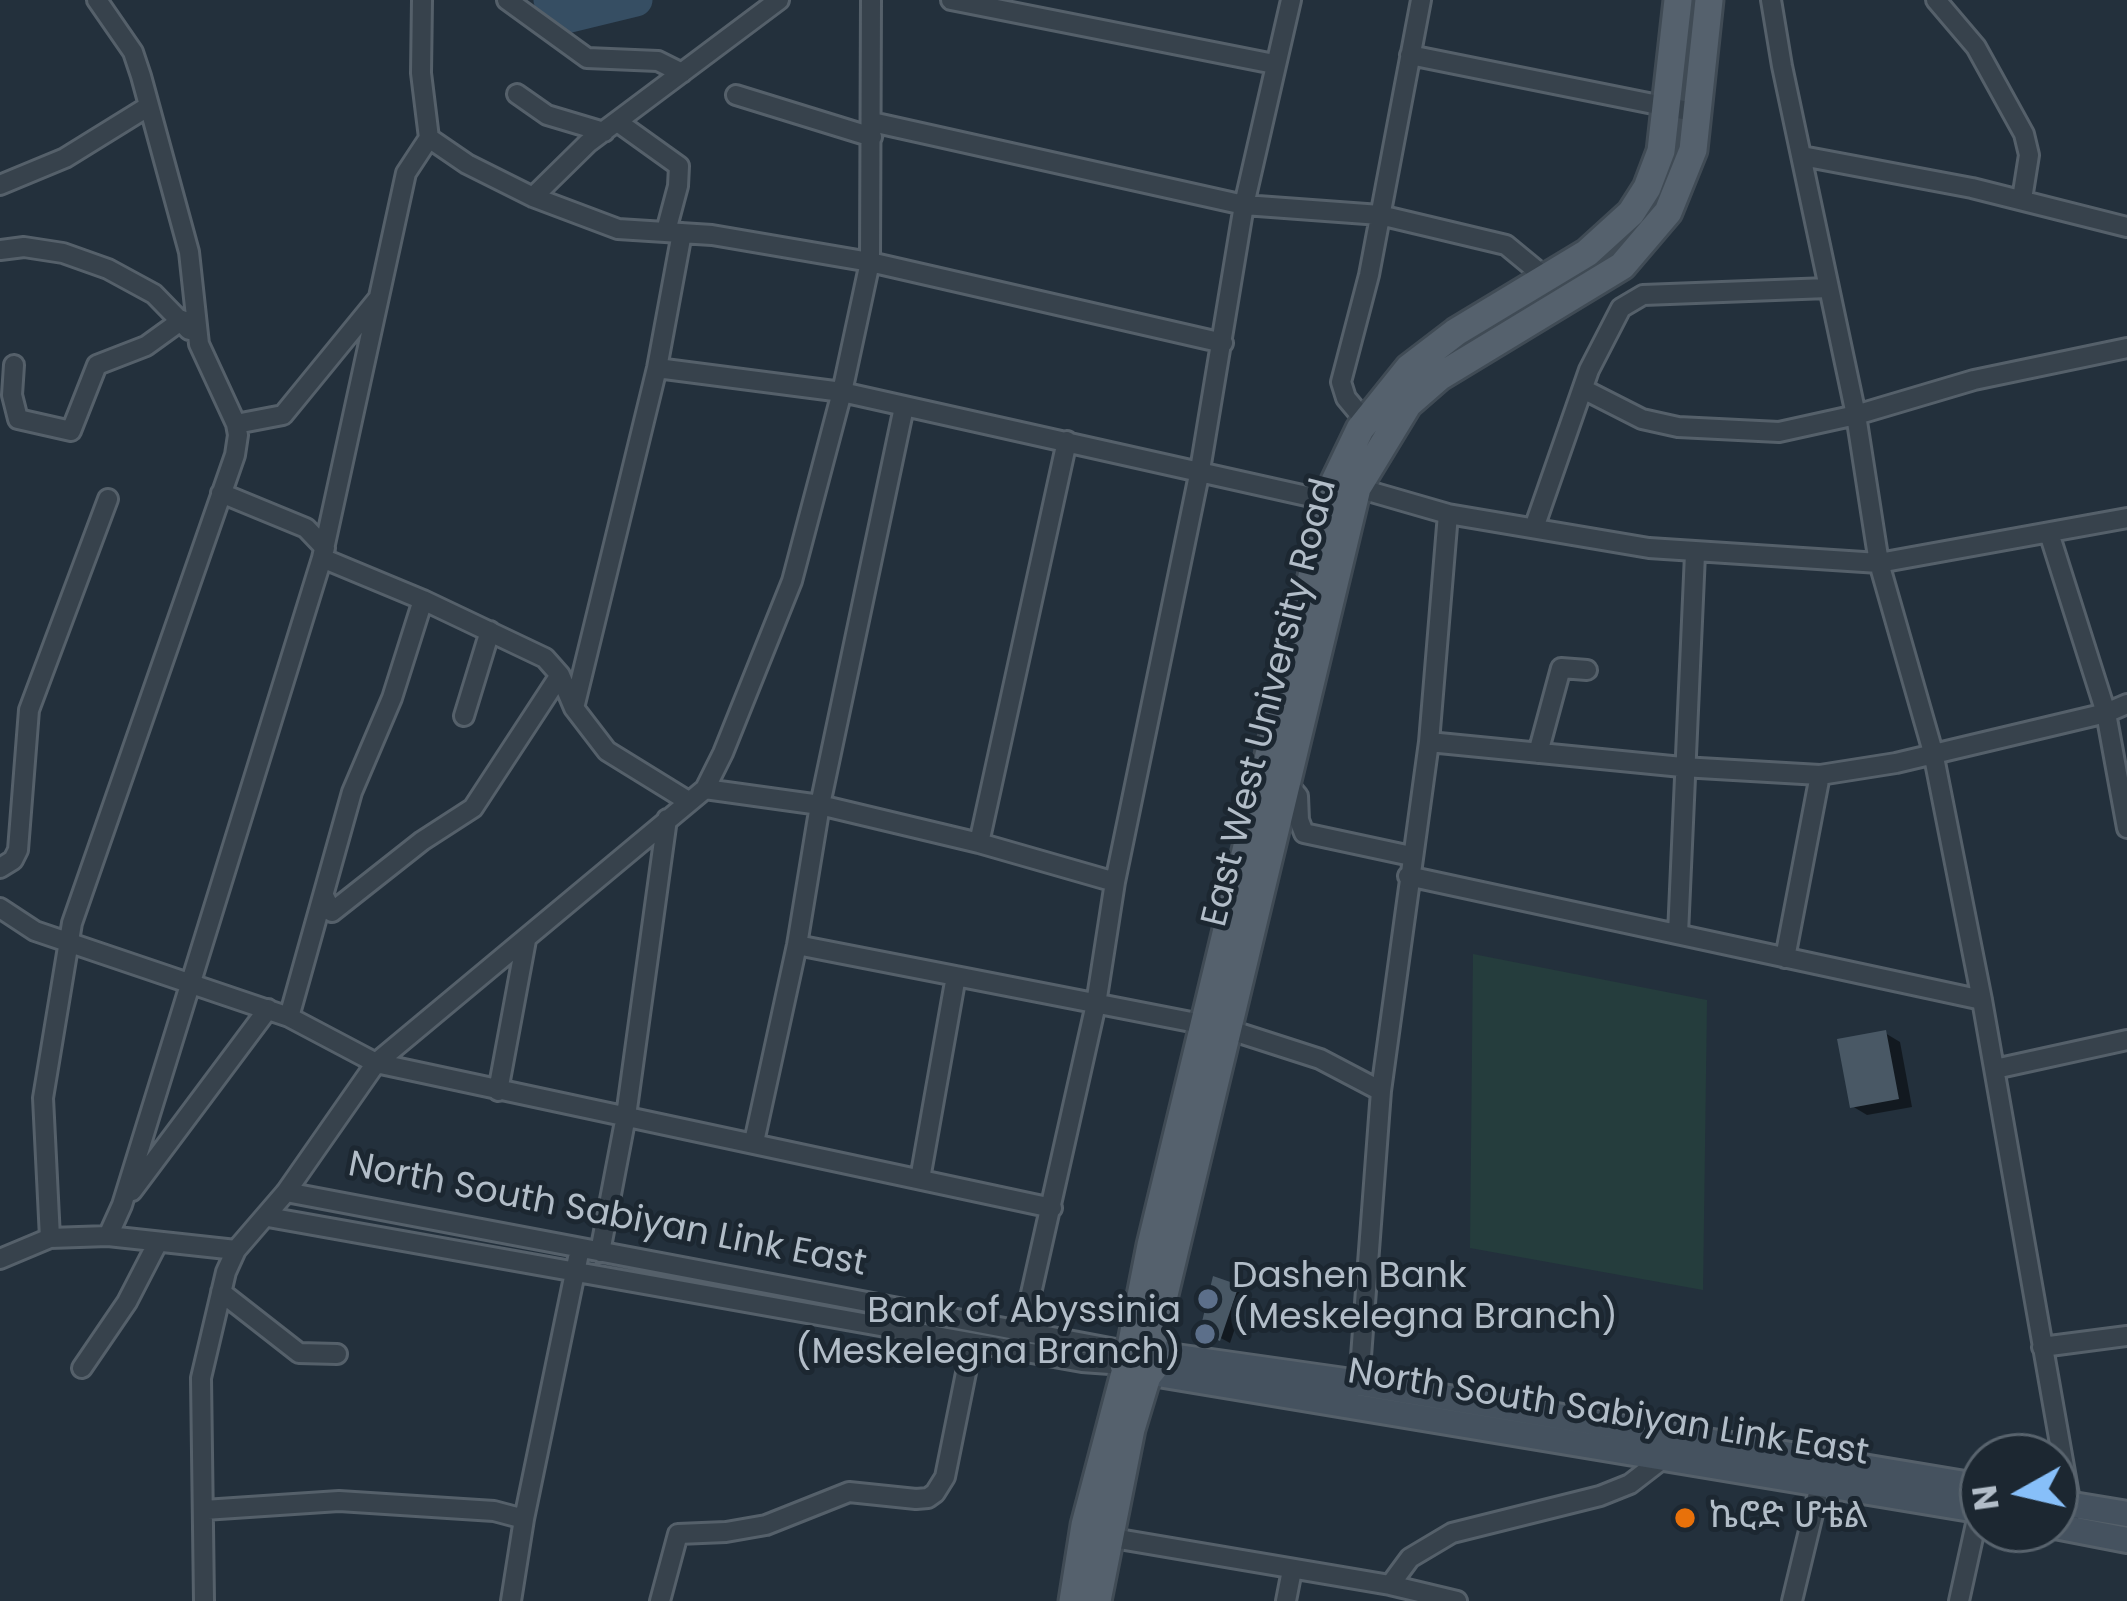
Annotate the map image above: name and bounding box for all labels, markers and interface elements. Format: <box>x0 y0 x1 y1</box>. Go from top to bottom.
street label: East West University Road <box>1194 475 1348 931</box>
street label: North South Sabiyan Link East <box>344 1145 870 1287</box>
place label: Dashen Bank (Meskelegna Branch) <box>1232 1256 1618 1341</box>
marker: Dashen Bank (Meskelegna Branch) <box>1195 1286 1221 1312</box>
place label: Bank of Abyssinia (Meskelegna Branch) <box>795 1291 1181 1376</box>
marker: Bank of Abyssinia (Meskelegna Branch) <box>1192 1321 1218 1347</box>
street label: North South Sabiyan Link East <box>1345 1351 1871 1477</box>
north arrow <box>1959 1433 2079 1553</box>
text: N <box>1961 1482 2011 1513</box>
place label: ኬሮድ ሆቴል <box>1709 1496 1868 1540</box>
marker: ኬሮድ ሆቴል <box>1672 1505 1698 1531</box>

